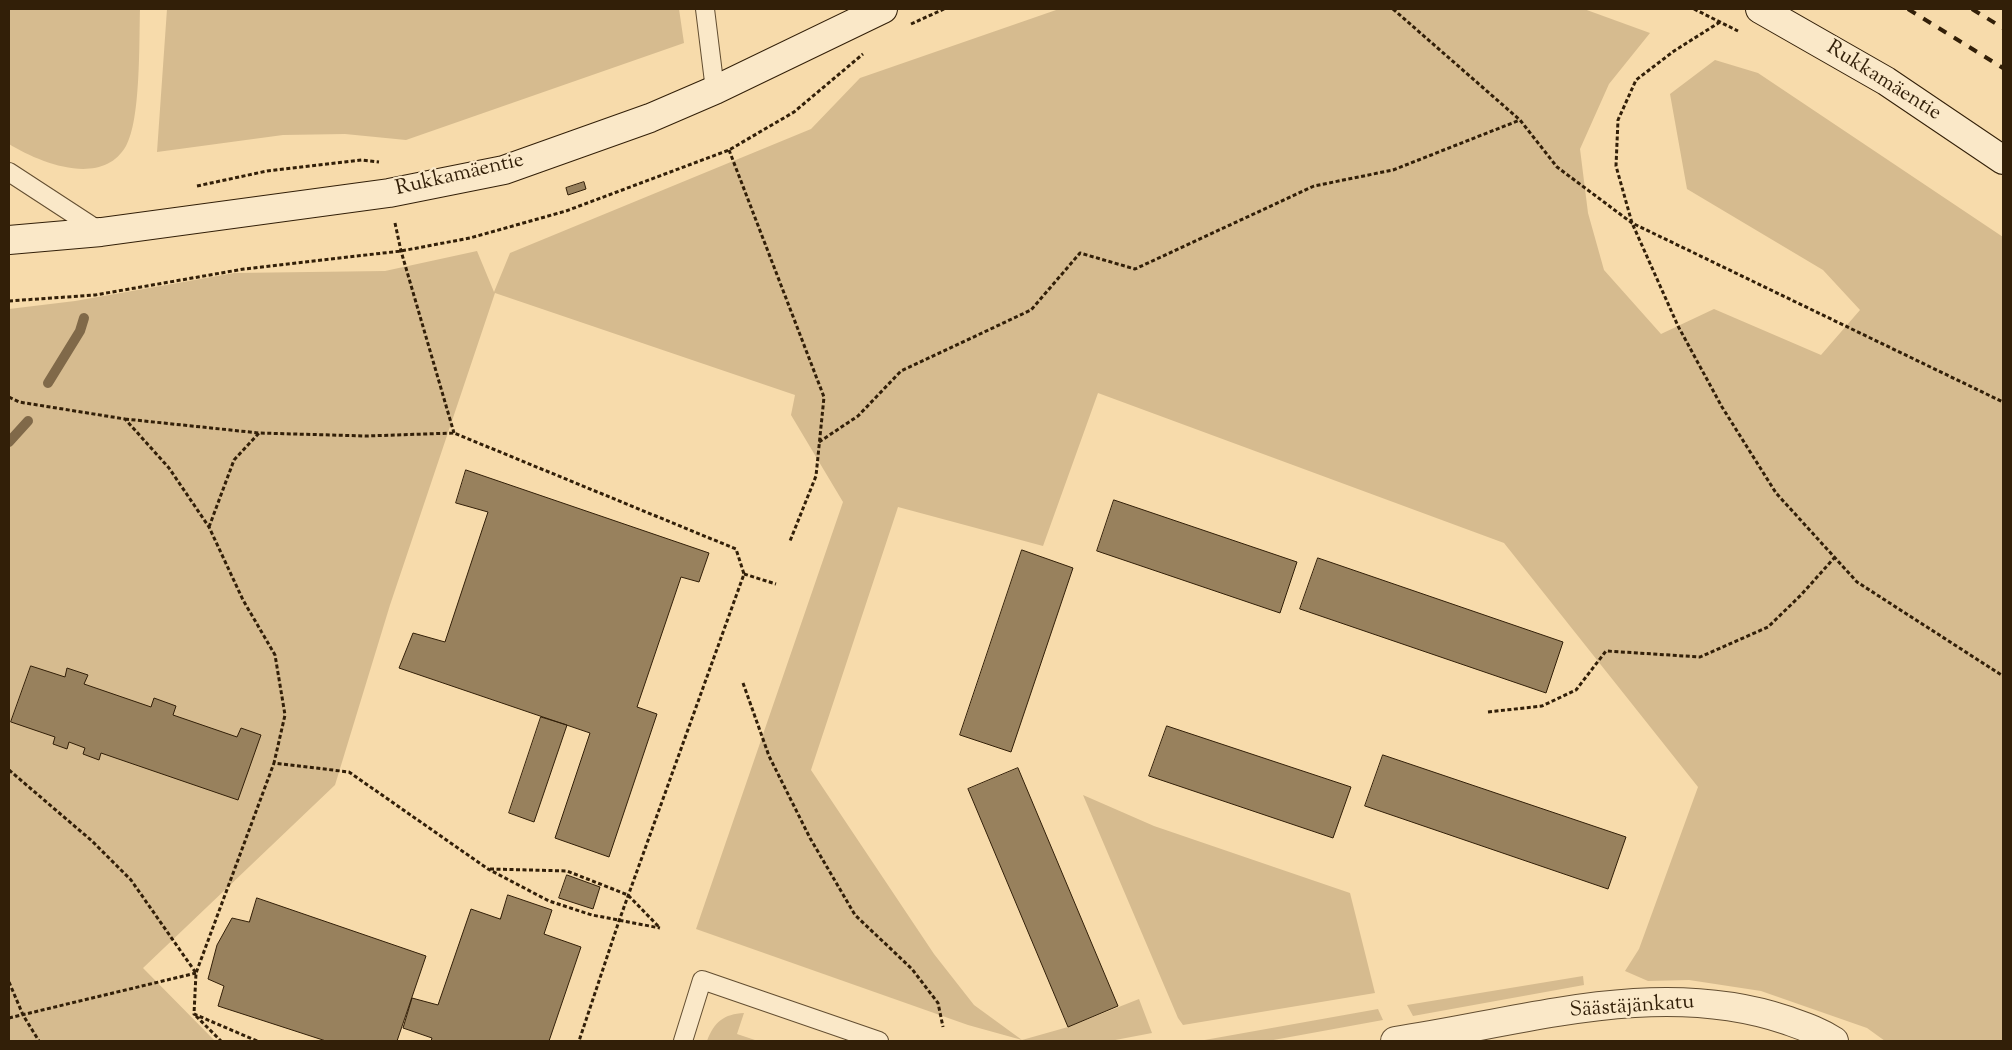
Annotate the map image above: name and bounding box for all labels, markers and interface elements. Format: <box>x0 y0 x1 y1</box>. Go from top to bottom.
street label: Rukkamäentie <box>1821 37 1945 127</box>
street label: Rukkamäentie <box>393 149 527 203</box>
street label: Säästäjänkatu <box>1569 991 1695 1025</box>

